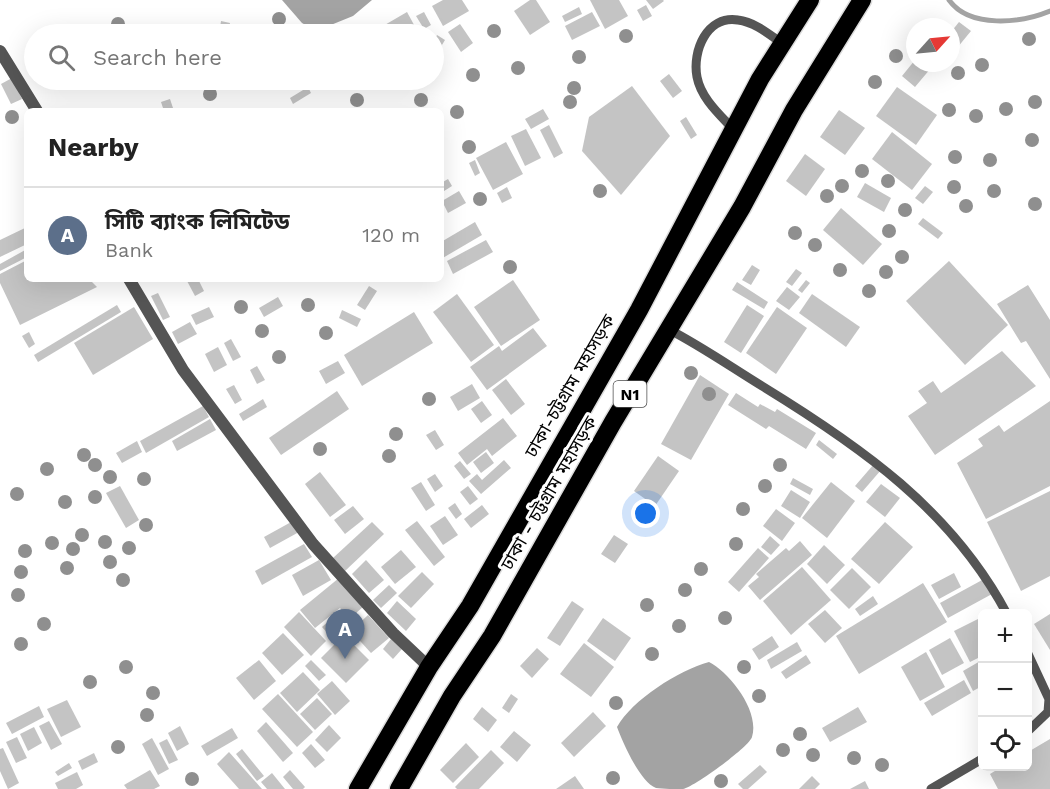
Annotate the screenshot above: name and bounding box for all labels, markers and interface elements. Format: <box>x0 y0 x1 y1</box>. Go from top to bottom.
north arrow <box>906 18 960 72</box>
search box <box>24 24 444 90</box>
icon: search <box>45 41 78 74</box>
text: Search here <box>93 45 222 70</box>
text: Nearby <box>48 132 139 162</box>
text: সিটি ব্যাংক লিমিটেড <box>105 209 290 234</box>
text: A <box>61 223 74 247</box>
text: 120 m <box>362 223 420 247</box>
text: Bank <box>105 238 153 262</box>
street label: ঢাকা-চট্টগ্রাম মহাসড়ক <box>520 310 619 462</box>
road number: N1 <box>614 381 646 407</box>
street label: ঢাকা - চট্টগ্রাম মহাসড়ক <box>496 412 601 574</box>
your location <box>631 499 660 528</box>
map controls <box>978 609 1032 771</box>
button: + <box>978 609 1032 663</box>
pin: A <box>326 610 364 659</box>
button: − <box>978 663 1032 717</box>
button: locate <box>978 717 1032 771</box>

